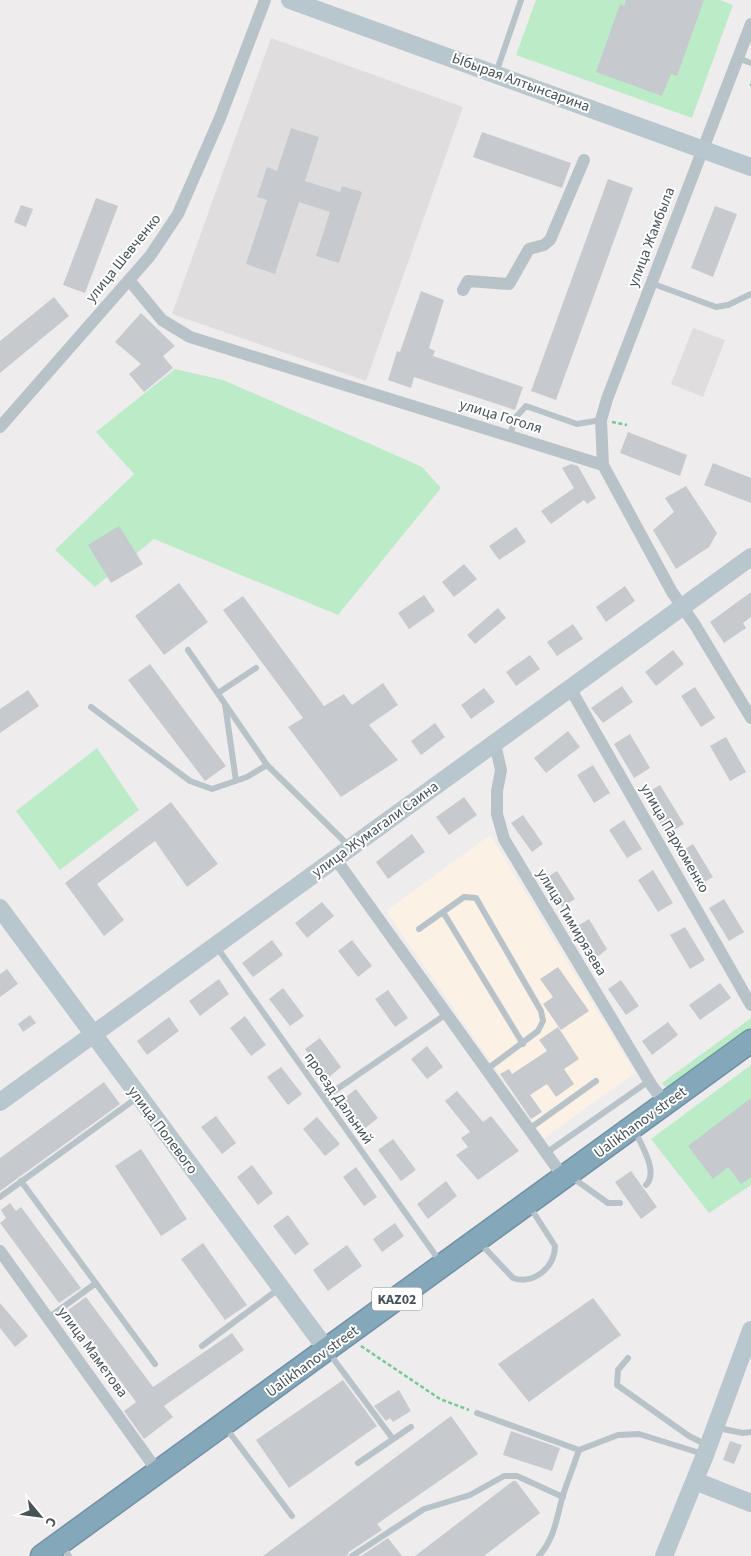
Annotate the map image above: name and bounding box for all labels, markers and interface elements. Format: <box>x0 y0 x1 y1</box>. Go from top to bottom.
street label: Ыбырая Алтынсарина <box>449 48 593 117</box>
street label: улица Жамбыла <box>623 184 680 290</box>
street label: улица Шевченко <box>81 209 166 307</box>
street label: улица Гоголя <box>457 394 545 439</box>
street label: улица Жумагали Саина <box>308 776 443 883</box>
street label: улица Пархоменко <box>635 780 714 897</box>
street label: улица Тимирязева <box>531 865 612 980</box>
street label: проезд Дальний <box>299 1048 378 1149</box>
street label: улица Полевого <box>123 1082 203 1179</box>
street label: Ualikhanov street <box>590 1082 691 1163</box>
road number: KАZ02 <box>372 1288 422 1310</box>
street label: улица Маметова <box>52 1303 133 1402</box>
street label: Ualikhanov street <box>262 1321 363 1402</box>
north arrow <box>15 1491 65 1541</box>
text: С <box>40 1513 61 1530</box>

